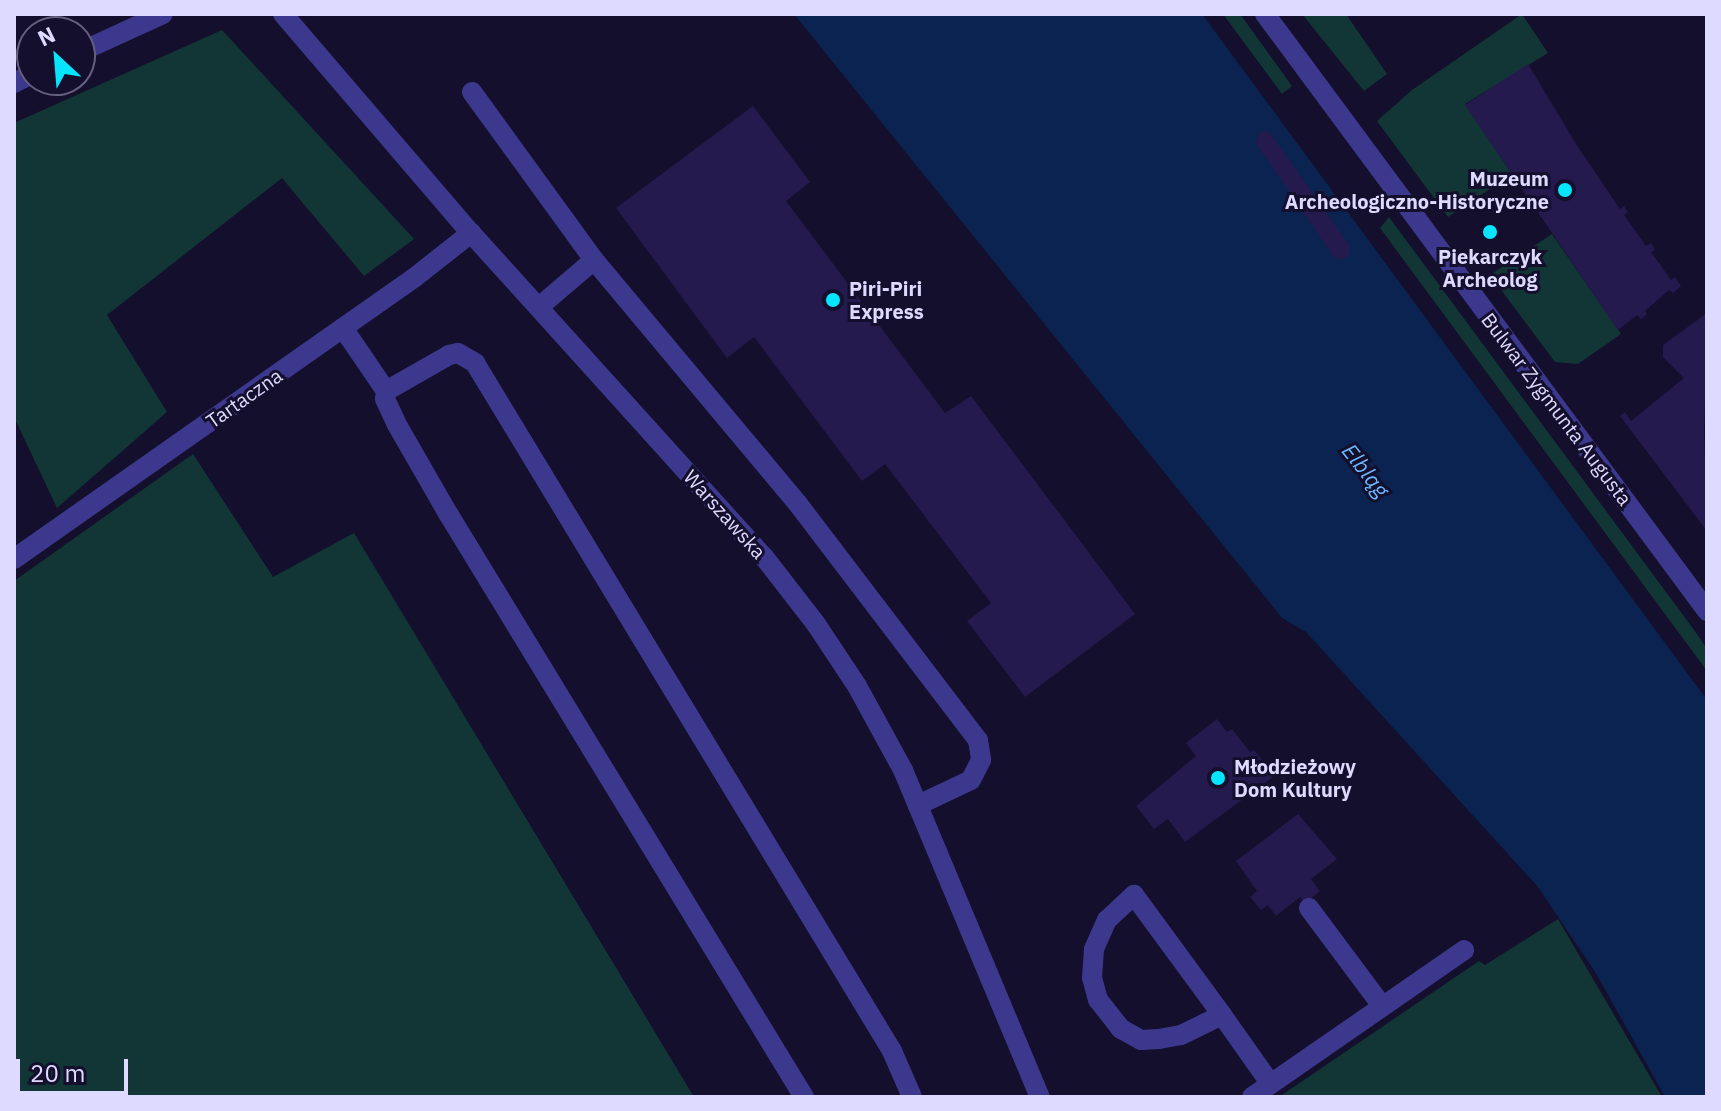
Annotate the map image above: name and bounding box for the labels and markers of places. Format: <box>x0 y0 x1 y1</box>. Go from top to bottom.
place label: Muzeum Archeologiczno-Historyczne <box>1285 166 1549 213</box>
marker: Muzeum Archeologiczno-Historyczne <box>1556 181 1574 199</box>
marker: Piekarczyk Archeolog <box>1481 223 1499 241</box>
place label: Piekarczyk Archeolog <box>1438 244 1542 291</box>
place label: Piri-Piri Express <box>849 276 924 323</box>
marker: Piri-Piri Express <box>824 291 842 309</box>
place label: Młodzieżowy Dom Kultury <box>1234 754 1356 801</box>
marker: Młodzieżowy Dom Kultury <box>1209 769 1227 787</box>

